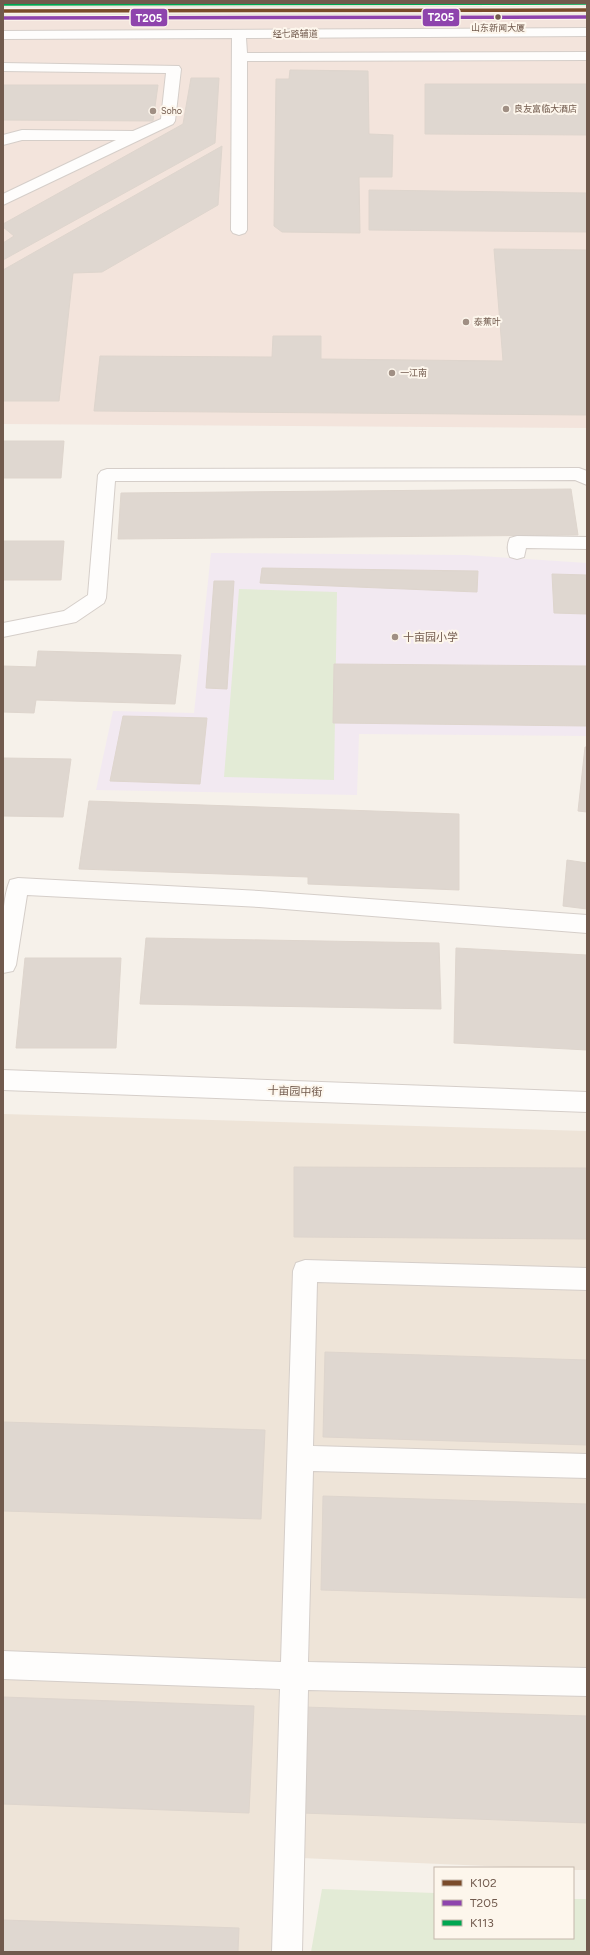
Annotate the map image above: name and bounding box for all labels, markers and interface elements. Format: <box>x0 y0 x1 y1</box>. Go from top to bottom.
line badge: T205 <box>130 8 168 27</box>
line badge: T205 <box>422 8 460 27</box>
text: T205 <box>428 11 454 24</box>
text: T205 <box>136 12 162 25</box>
marker: 山东新闻大厦 <box>493 12 503 22</box>
place label: 山东新闻大厦 <box>471 22 525 33</box>
street label: 经七路辅道 <box>272 28 318 39</box>
place label: 良友富临大酒店 <box>514 103 577 114</box>
marker: 良友富临大酒店 <box>501 104 511 114</box>
place label: Soho <box>161 105 182 116</box>
marker: Soho <box>148 106 158 116</box>
place label: 泰蕉叶 <box>474 316 501 327</box>
marker: 泰蕉叶 <box>461 317 471 327</box>
place label: 一江南 <box>400 367 427 378</box>
marker: 一江南 <box>387 368 397 378</box>
place label: 十亩园小学 <box>403 631 458 644</box>
marker: 十亩园小学 <box>390 632 400 642</box>
street label: 十亩园中街 <box>267 1084 323 1099</box>
legend <box>434 1867 574 1939</box>
text: K102 <box>470 1876 497 1890</box>
text: T205 <box>470 1896 498 1910</box>
text: K113 <box>470 1916 494 1930</box>

